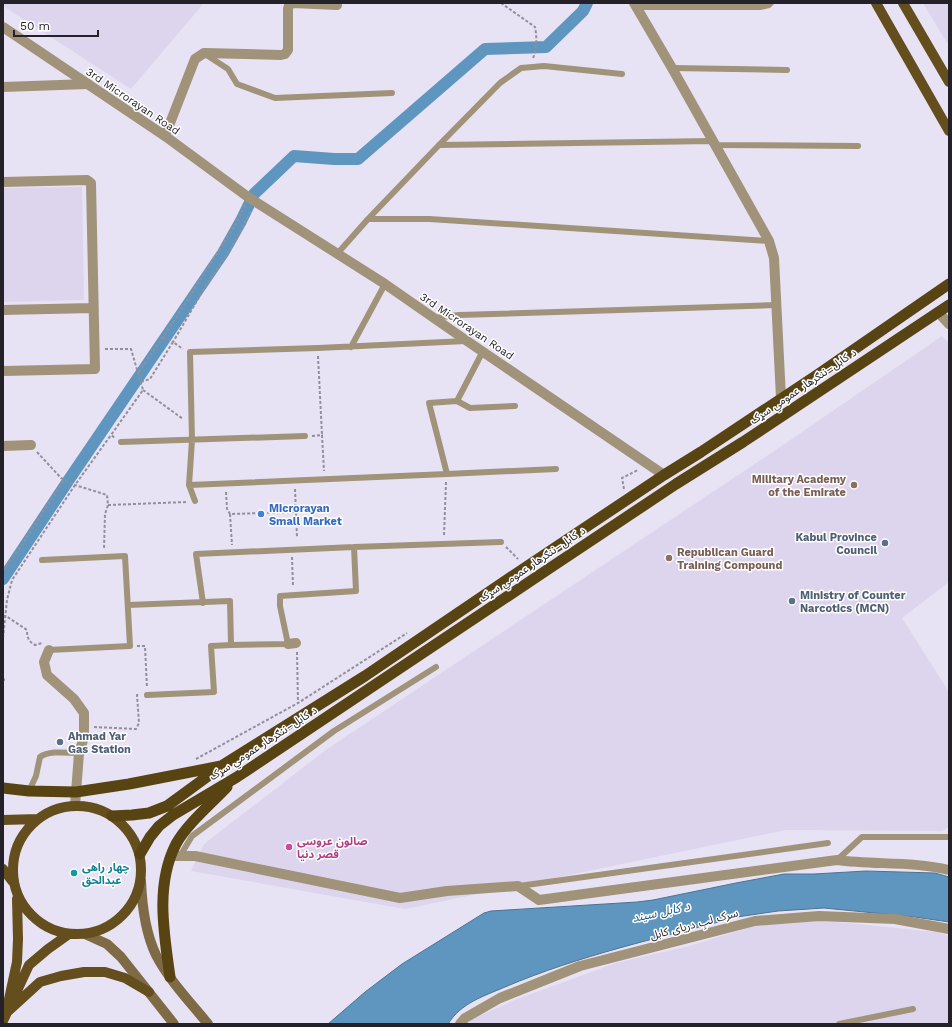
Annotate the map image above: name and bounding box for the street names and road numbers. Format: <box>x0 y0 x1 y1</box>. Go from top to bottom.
street label: 3rd Microrayan Road <box>83 65 182 138</box>
street label: 3rd Microrayan Road <box>417 290 516 363</box>
street label: د کابل–ننګرهار عمومي سړک <box>748 346 860 429</box>
street label: د کابل–ننګرهار عمومي سړک <box>477 524 589 607</box>
street label: د کابل–ننګرهار عمومي سړک <box>207 704 321 785</box>
street label: سرک لبِ دریای کابل <box>649 906 740 944</box>

